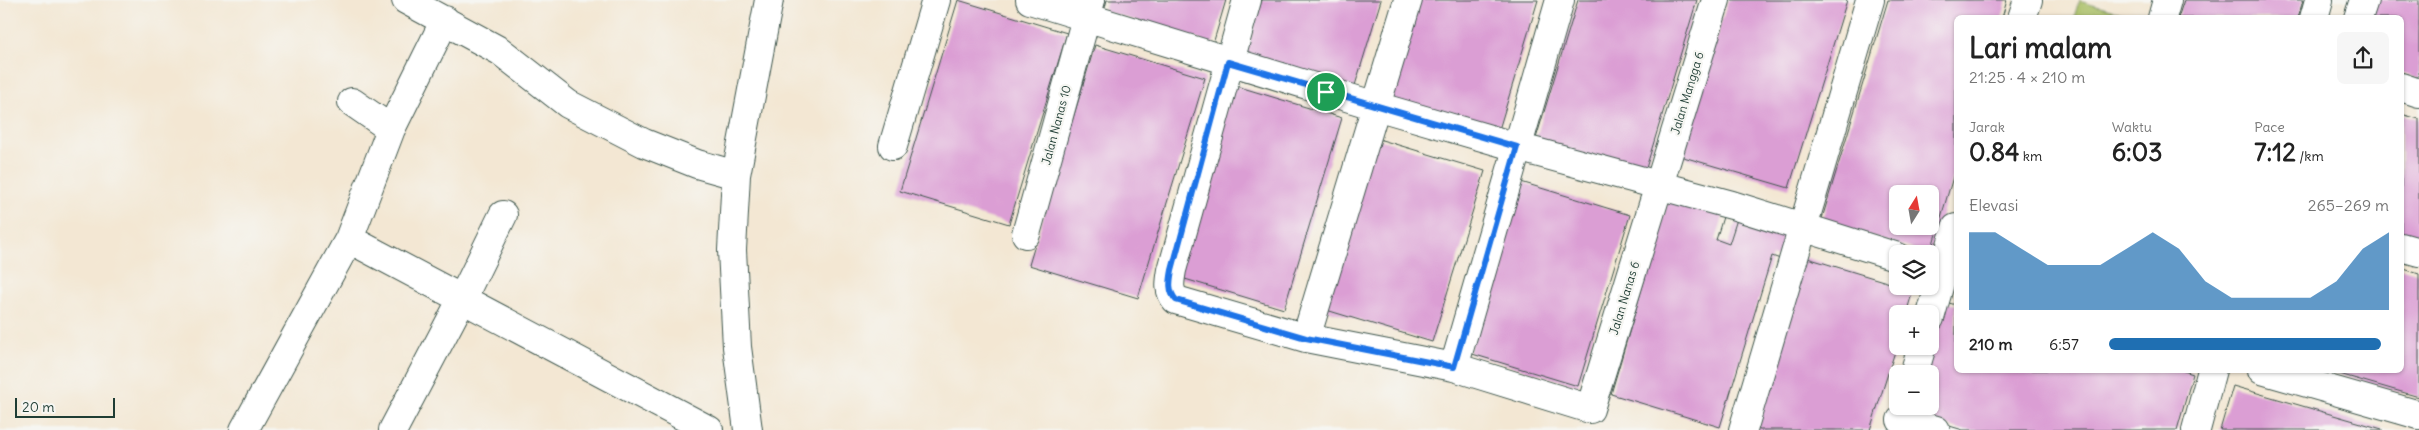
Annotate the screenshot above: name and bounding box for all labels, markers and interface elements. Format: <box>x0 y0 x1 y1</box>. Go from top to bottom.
text: Lari malam <box>1969 30 2112 66</box>
button: share <box>2337 32 2389 84</box>
street label: Jalan Mangga 6 <box>1667 50 1707 136</box>
text: 21:25 · 4 × 210 m <box>1969 67 2085 87</box>
pin <box>1305 71 1347 113</box>
icon: arrive <box>1312 78 1340 106</box>
street label: Jalan Nanas 10 <box>1038 83 1074 167</box>
text: Jarak <box>1969 118 2005 136</box>
text: Waktu <box>2112 118 2152 136</box>
text: Pace <box>2254 118 2285 136</box>
text: 0.84 <box>1969 136 2019 168</box>
text: 6:03 <box>2112 136 2162 168</box>
text: 7:12 <box>2254 136 2296 168</box>
text: km <box>2019 147 2042 165</box>
text: /km <box>2296 147 2324 165</box>
north arrow <box>1889 185 1939 235</box>
map controls <box>1889 185 1939 415</box>
text: Elevasi <box>1969 195 2018 215</box>
text: 265–269 m <box>2308 195 2389 215</box>
button: layers <box>1889 245 1939 295</box>
street label: Jalan Nanas 6 <box>1606 259 1642 337</box>
button: + <box>1889 305 1939 355</box>
text: 210 m <box>1969 334 2013 354</box>
text: 6:57 <box>2049 334 2079 354</box>
button: − <box>1889 365 1939 415</box>
scale bar <box>15 395 115 418</box>
text: 20 m <box>22 398 55 416</box>

